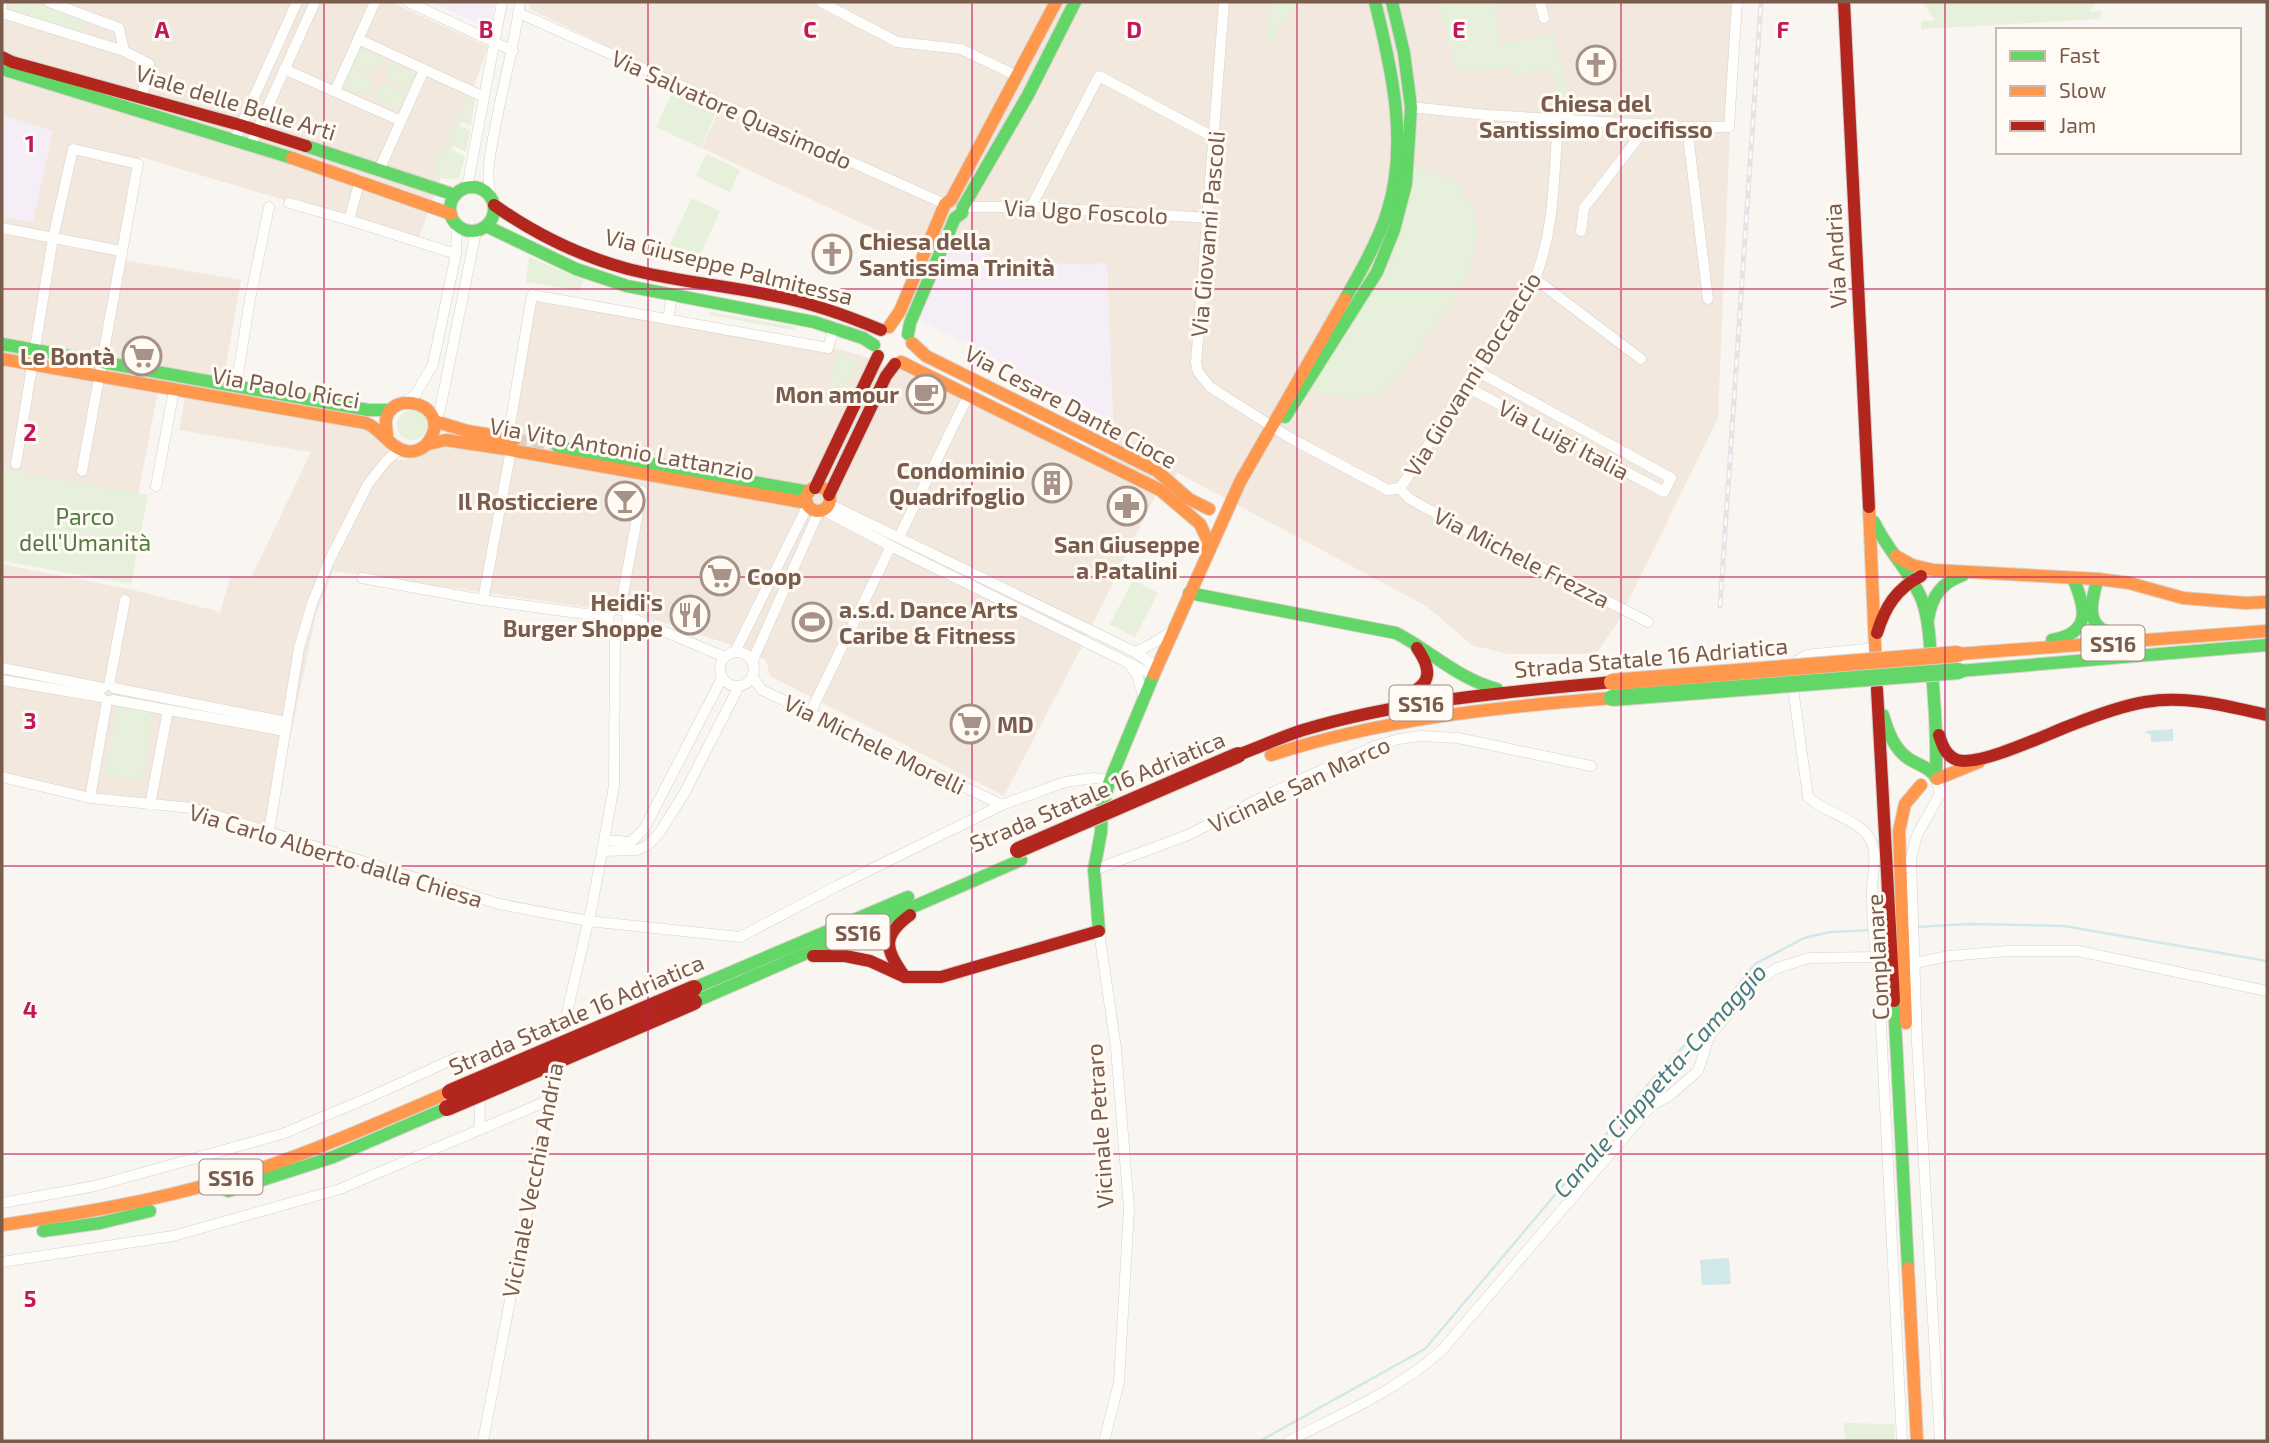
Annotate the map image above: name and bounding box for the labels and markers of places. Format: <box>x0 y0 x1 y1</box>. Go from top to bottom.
church icon: Chiesa del Santissimo Crocifisso <box>1575 44 1617 86</box>
place label: Chiesa del Santissimo Crocifisso <box>1479 89 1713 143</box>
place label: Chiesa della Santissima Trinità <box>859 227 1055 281</box>
church icon: Chiesa della Santissima Trinità <box>811 233 853 275</box>
supermarket icon: Le Bontà <box>121 335 163 377</box>
place label: Le Bontà <box>20 342 115 370</box>
cafe icon: Mon amour <box>905 373 947 415</box>
place label: Mon amour <box>775 380 899 408</box>
place label: Condominio Quadrifoglio <box>889 456 1025 511</box>
building icon: Condominio Quadrifoglio <box>1031 462 1073 504</box>
bar icon: Il Rosticciere <box>604 480 646 522</box>
pharmacy icon: San Giuseppe a Patalini <box>1106 485 1148 527</box>
place label: Il Rosticciere <box>458 487 598 515</box>
place label: San Giuseppe a Patalini <box>1054 530 1200 584</box>
supermarket icon: Coop <box>699 555 741 597</box>
place label: Coop <box>747 562 801 590</box>
place label: Heidi's Burger Shoppe <box>503 588 663 642</box>
restaurant icon: Heidi's Burger Shoppe <box>669 594 711 636</box>
place label: a.s.d. Dance Arts Caribe & Fitness <box>839 595 1018 649</box>
sports icon: a.s.d. Dance Arts Caribe & Fitness <box>791 601 833 643</box>
supermarket icon: MD <box>949 703 991 745</box>
place label: MD <box>997 710 1034 738</box>

